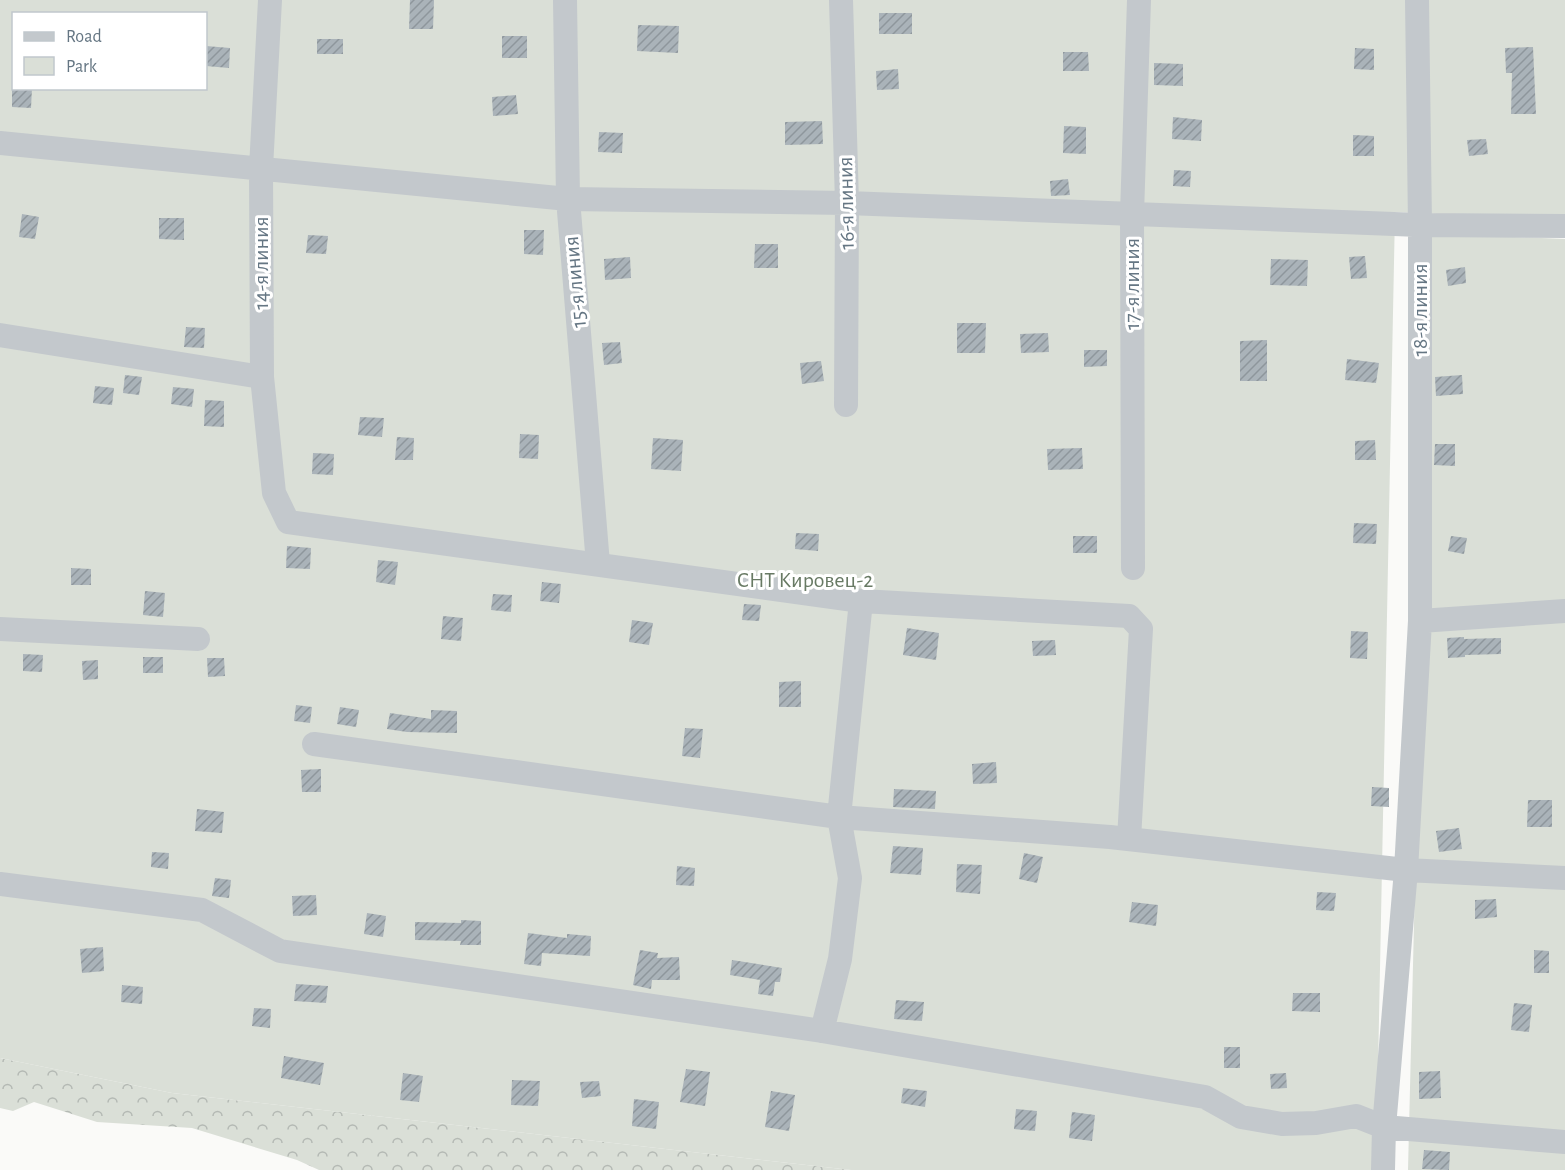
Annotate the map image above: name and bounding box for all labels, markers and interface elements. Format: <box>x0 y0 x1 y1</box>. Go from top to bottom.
legend <box>12 12 207 90</box>
text: Road <box>66 28 102 46</box>
text: Park <box>66 58 98 76</box>
street label: 16-я линия <box>834 156 858 250</box>
street label: 14-я линия <box>250 216 272 310</box>
street label: 15-я линия <box>560 235 590 329</box>
street label: 17-я линия <box>1121 238 1143 330</box>
street label: 18-я линия <box>1409 263 1431 357</box>
park label: СНТ Кировец-2 <box>737 569 873 591</box>

